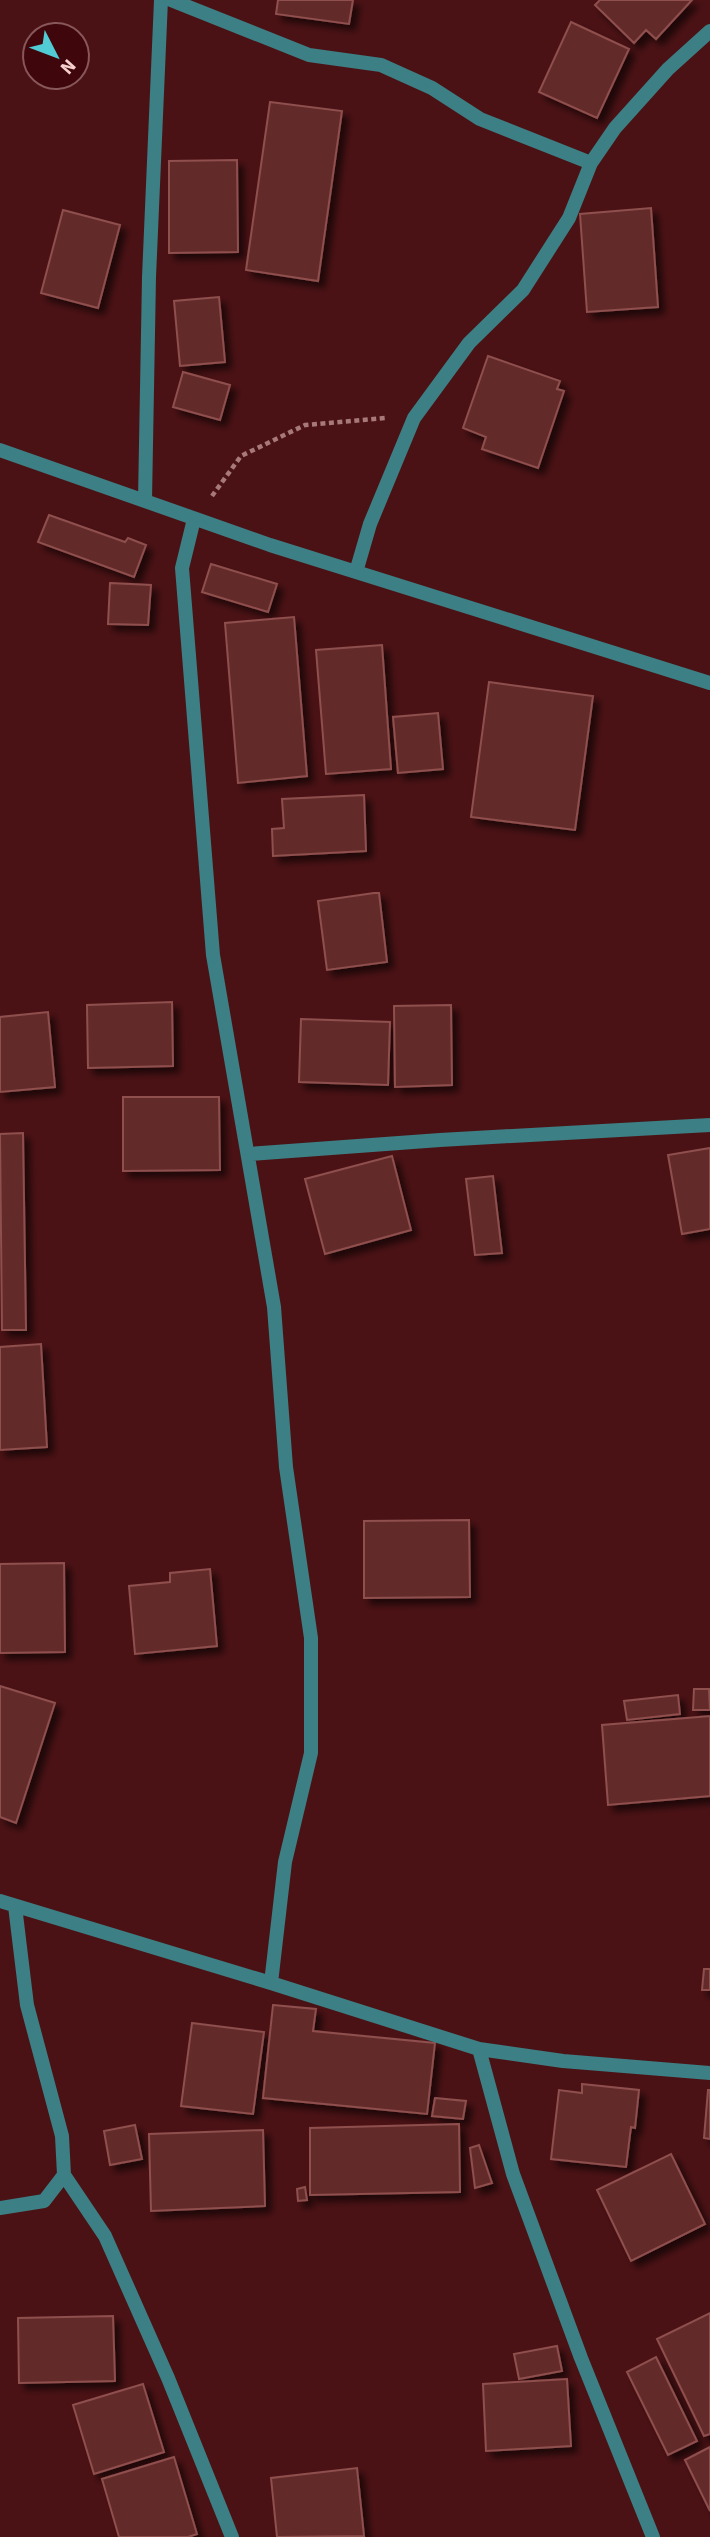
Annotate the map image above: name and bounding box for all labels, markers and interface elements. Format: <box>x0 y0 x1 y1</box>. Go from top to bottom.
north arrow <box>21 21 91 91</box>
text: N <box>53 53 82 80</box>

